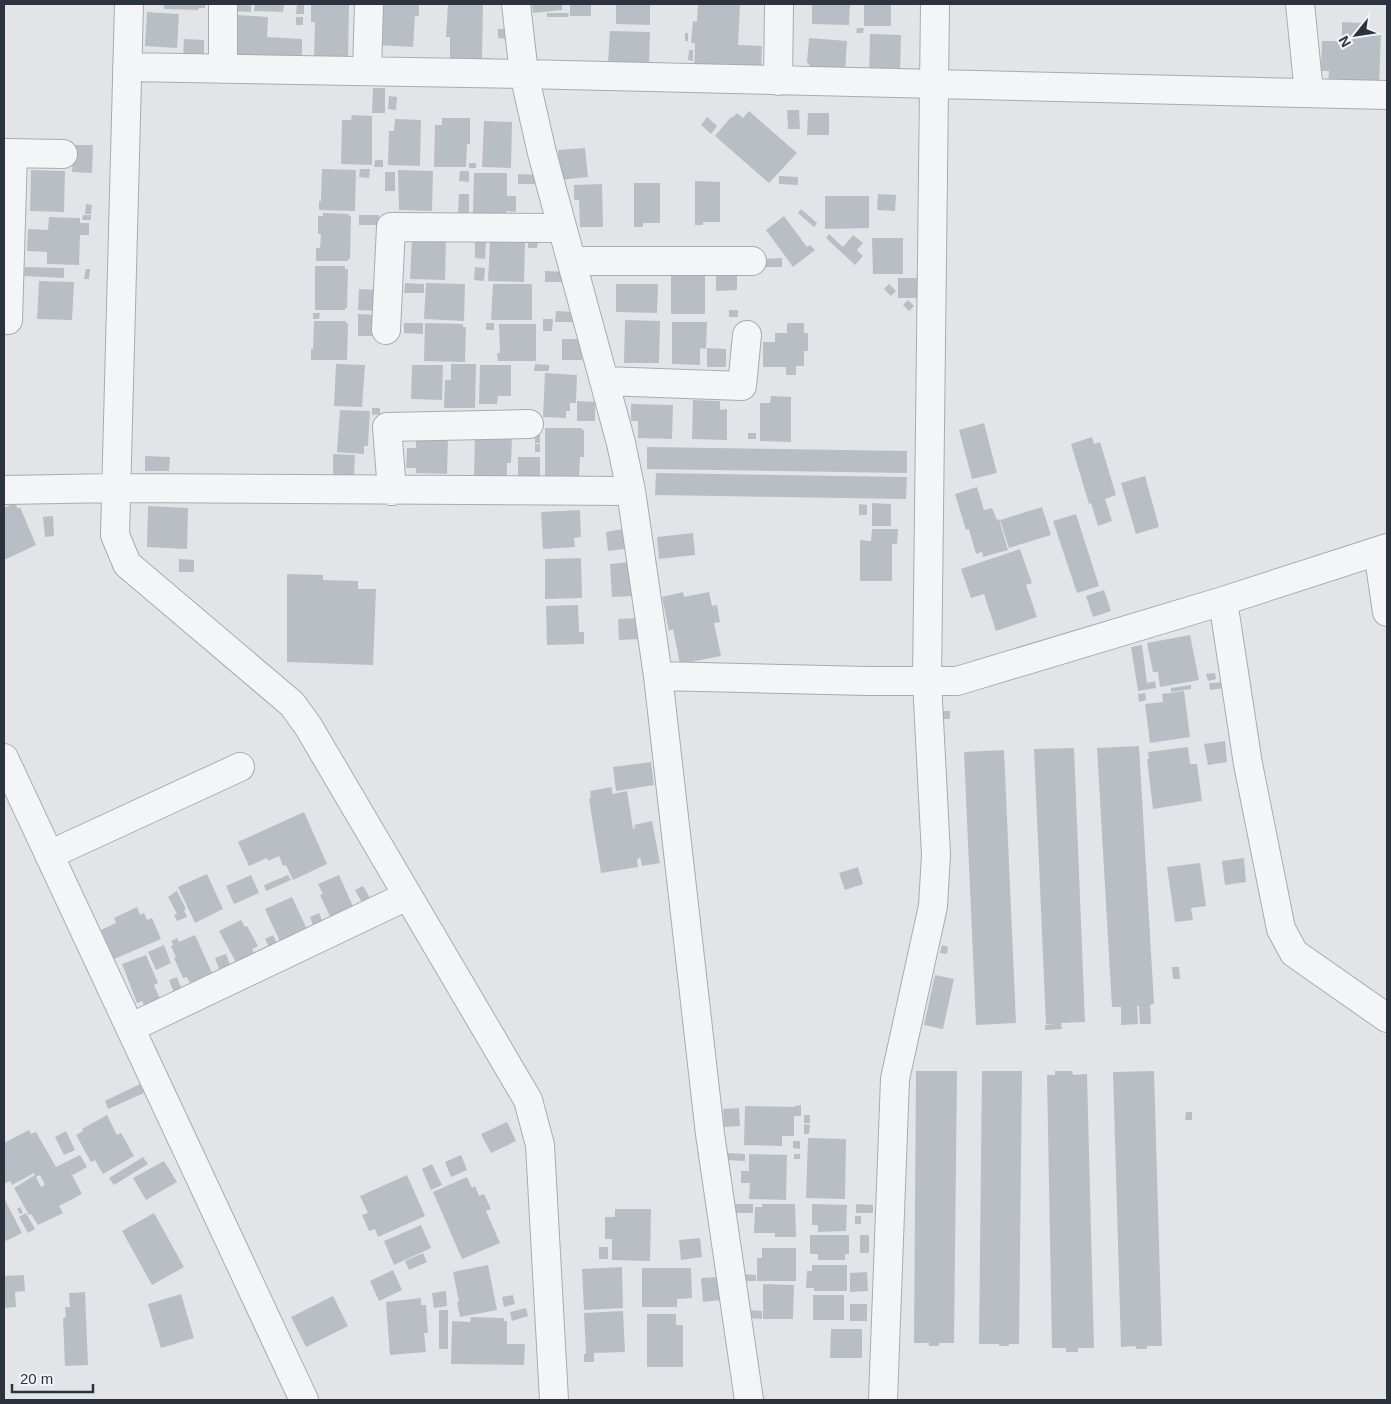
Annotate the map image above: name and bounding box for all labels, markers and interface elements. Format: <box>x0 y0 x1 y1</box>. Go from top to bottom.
north arrow <box>1331 10 1381 60</box>
text: N <box>1335 33 1354 50</box>
scale bar <box>12 1362 94 1394</box>
text: 20 m <box>20 1370 53 1387</box>

